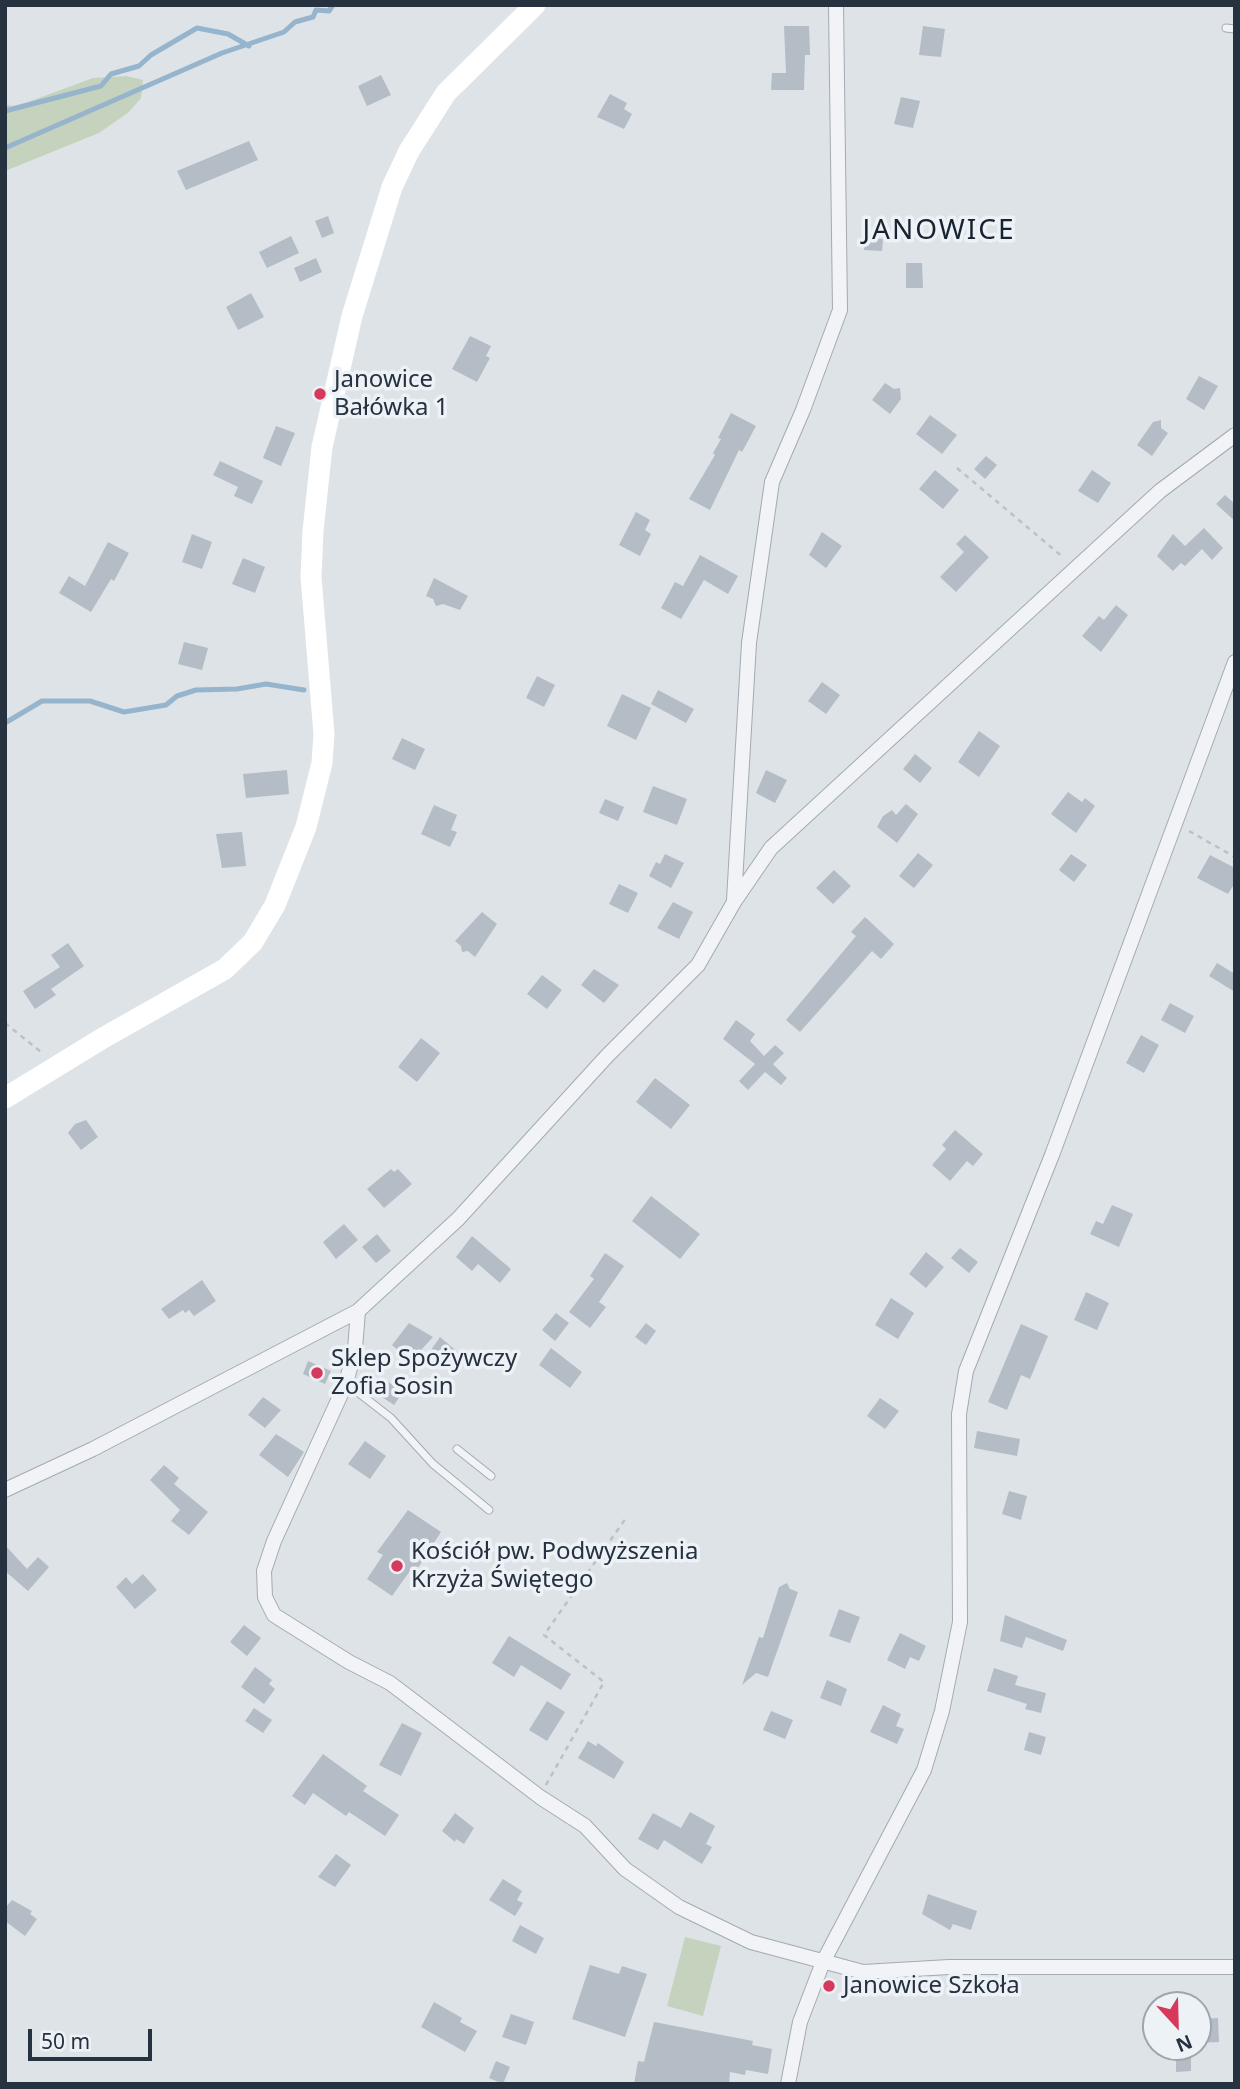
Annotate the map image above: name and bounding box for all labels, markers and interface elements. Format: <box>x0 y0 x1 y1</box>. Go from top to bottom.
district label: JANOWICE <box>863 214 1015 248</box>
place label: Janowice Bałówka 1 <box>334 366 448 422</box>
marker: Janowice Bałówka 1 <box>312 386 328 402</box>
place label: Sklep Spożywczy Zofia Sosin <box>331 1345 517 1401</box>
marker: Sklep Spożywczy Zofia Sosin <box>309 1365 325 1381</box>
place label: Kościół pw. Podwyższenia Krzyża Świętego <box>411 1538 698 1594</box>
marker: Kościół pw. Podwyższenia Krzyża Świętego <box>389 1558 405 1574</box>
place label: Janowice Szkoła <box>843 1972 1020 2000</box>
marker: Janowice Szkoła <box>821 1978 837 1994</box>
north arrow <box>1142 1991 1212 2061</box>
scale bar <box>32 2016 156 2060</box>
text: 50 m <box>41 2027 90 2055</box>
text: N <box>1172 2029 1196 2059</box>

